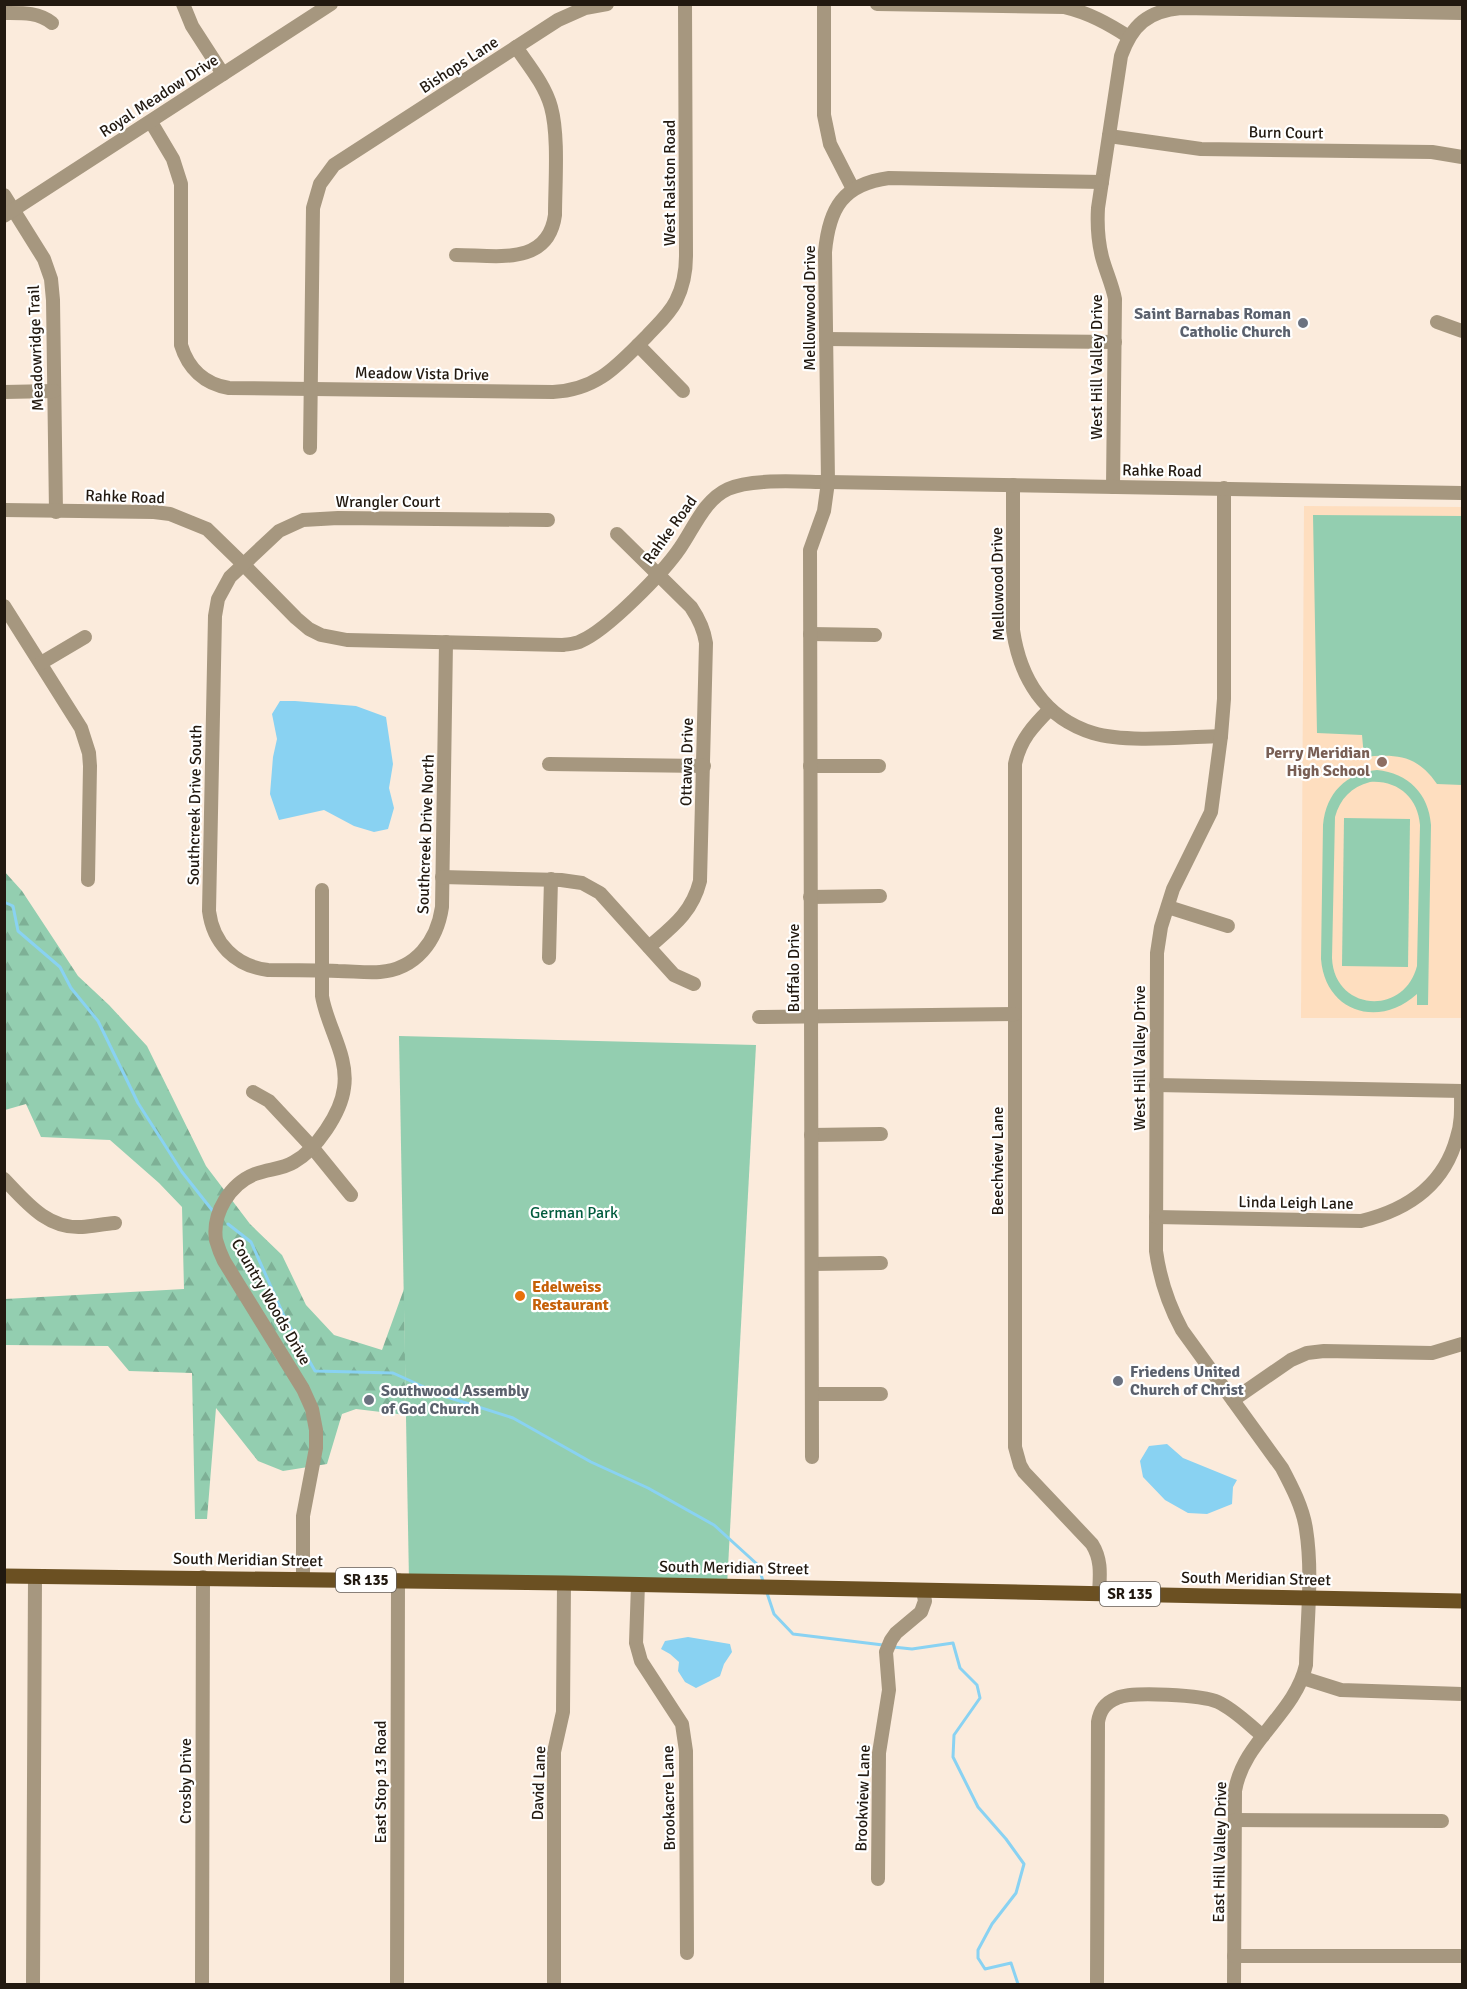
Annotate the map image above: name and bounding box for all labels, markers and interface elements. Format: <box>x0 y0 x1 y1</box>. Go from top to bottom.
street label: Bishops Lane <box>416 32 502 98</box>
street label: Royal Meadow Drive <box>96 50 222 142</box>
street label: West Ralston Road <box>660 120 680 246</box>
street label: Burn Court <box>1248 122 1324 144</box>
street label: Mellowwood Drive <box>800 245 820 371</box>
street label: Meadowridge Trail <box>24 284 48 411</box>
street label: West Hill Valley Drive <box>1087 294 1107 440</box>
place label: Saint Barnabas Roman Catholic Church <box>1134 304 1291 342</box>
marker: Saint Barnabas Roman Catholic Church <box>1296 316 1310 330</box>
street label: Meadow Vista Drive <box>355 363 489 385</box>
street label: Rahke Road <box>1122 460 1202 482</box>
street label: Rahke Road <box>85 486 165 508</box>
street label: Wrangler Court <box>336 492 441 512</box>
street label: Rahke Road <box>638 492 702 568</box>
street label: Mellowood Drive <box>987 527 1009 641</box>
street label: Ottawa Drive <box>676 718 698 806</box>
street label: Southcreek Drive South <box>184 725 206 885</box>
place label: Perry Meridian High School <box>1265 743 1370 781</box>
street label: Southcreek Drive North <box>413 754 439 914</box>
marker: Perry Meridian High School <box>1375 755 1389 769</box>
street label: Buffalo Drive <box>784 924 804 1012</box>
street label: West Hill Valley Drive <box>1130 985 1150 1131</box>
street label: Beechview Lane <box>988 1106 1008 1216</box>
street label: Linda Leigh Lane <box>1238 1192 1354 1214</box>
park label: German Park <box>530 1203 618 1223</box>
street label: Country Woods Drive <box>227 1235 315 1369</box>
place label: Edelweiss Restaurant <box>532 1277 609 1315</box>
marker: Edelweiss Restaurant <box>513 1289 527 1303</box>
place label: Friedens United Church of Christ <box>1130 1362 1244 1400</box>
marker: Friedens United Church of Christ <box>1111 1374 1125 1388</box>
place label: Southwood Assembly of God Church <box>381 1381 529 1419</box>
marker: Southwood Assembly of God Church <box>362 1393 376 1407</box>
street label: South Meridian Street <box>173 1549 324 1571</box>
street label: South Meridian Street <box>659 1557 810 1579</box>
road number: SR 135 <box>336 1568 396 1592</box>
street label: South Meridian Street <box>1181 1568 1332 1590</box>
road number: SR 135 <box>1100 1582 1160 1606</box>
street label: East Stop 13 Road <box>371 1721 391 1843</box>
street label: Crosby Drive <box>176 1738 196 1824</box>
street label: Brookview Lane <box>851 1744 875 1852</box>
street label: David Lane <box>528 1745 550 1821</box>
street label: Brookacre Lane <box>658 1745 680 1851</box>
street label: East Hill Valley Drive <box>1209 1781 1231 1923</box>

